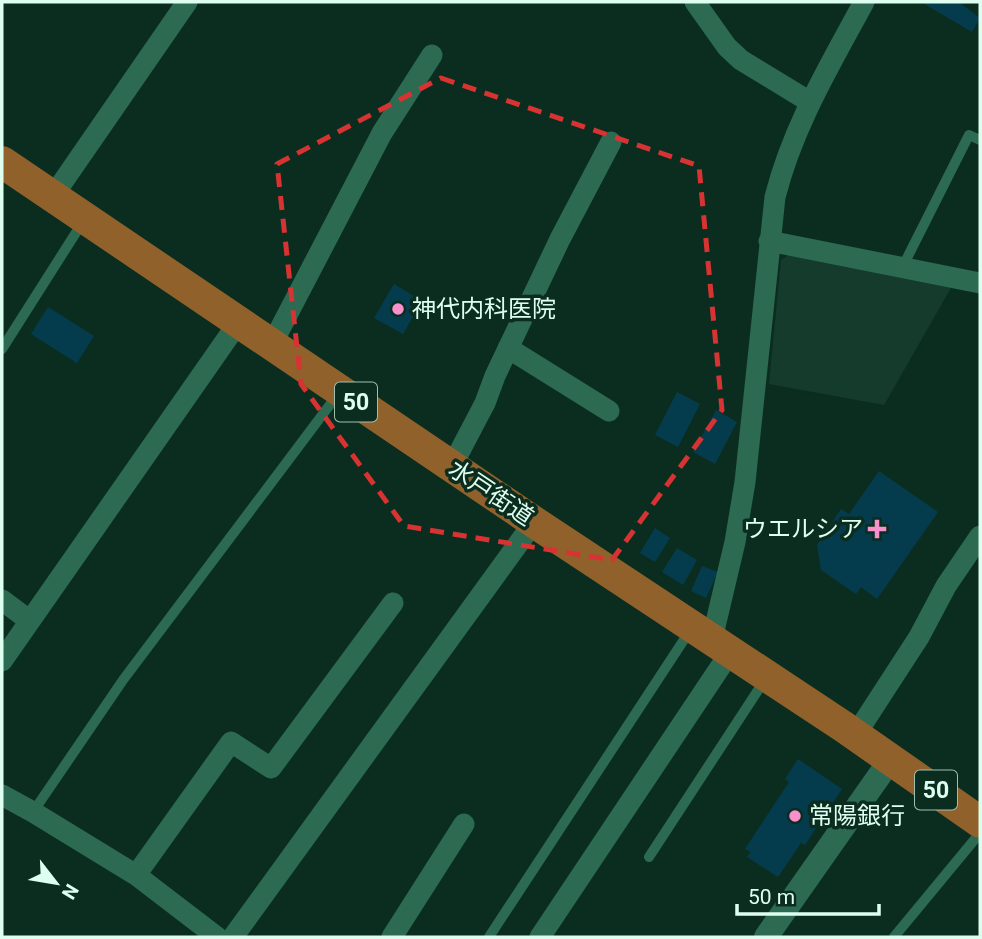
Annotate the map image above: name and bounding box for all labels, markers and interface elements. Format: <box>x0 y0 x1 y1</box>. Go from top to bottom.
place label: 神代内科医院 <box>412 295 556 323</box>
marker: 神代内科医院 <box>390 301 406 317</box>
road number: 50 <box>335 382 377 422</box>
street label: 水戸街道 <box>443 455 539 531</box>
place label: ウエルシア <box>743 515 863 543</box>
marker: ウエルシア <box>869 521 885 537</box>
road number: 50 <box>915 770 957 810</box>
place label: 常陽銀行 <box>809 802 905 830</box>
marker: 常陽銀行 <box>787 808 803 824</box>
north arrow <box>21 848 91 918</box>
scale bar <box>737 872 879 916</box>
text: N <box>57 880 83 903</box>
text: 50 m <box>748 885 795 909</box>

